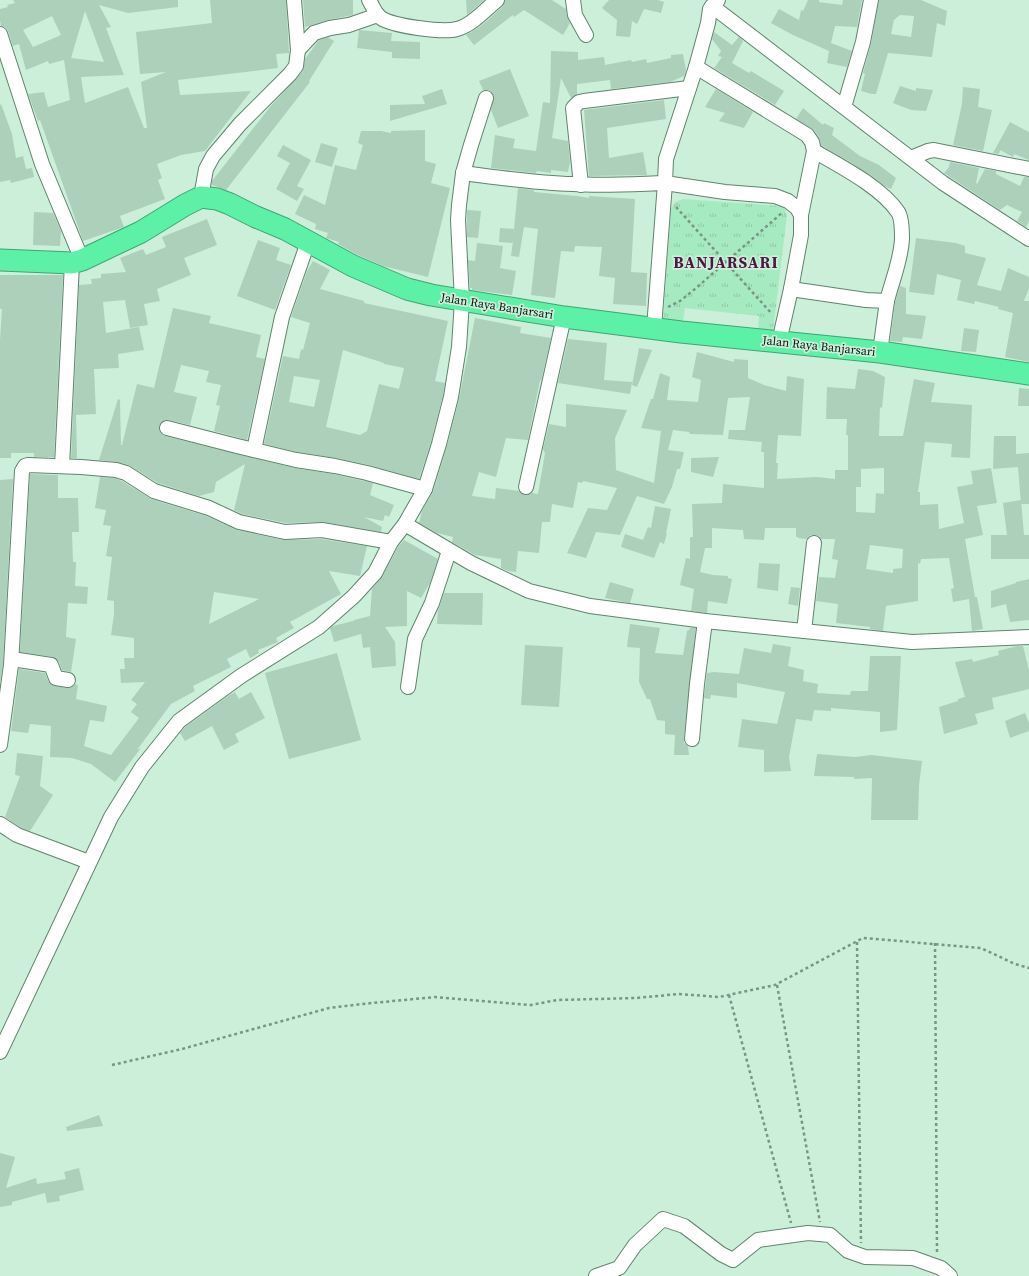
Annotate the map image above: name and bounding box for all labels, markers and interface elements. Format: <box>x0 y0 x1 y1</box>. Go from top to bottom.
district label: BANJARSARI <box>673 251 779 273</box>
street label: Jalan Raya Banjarsari <box>439 289 555 323</box>
street label: Jalan Raya Banjarsari <box>761 332 877 360</box>

